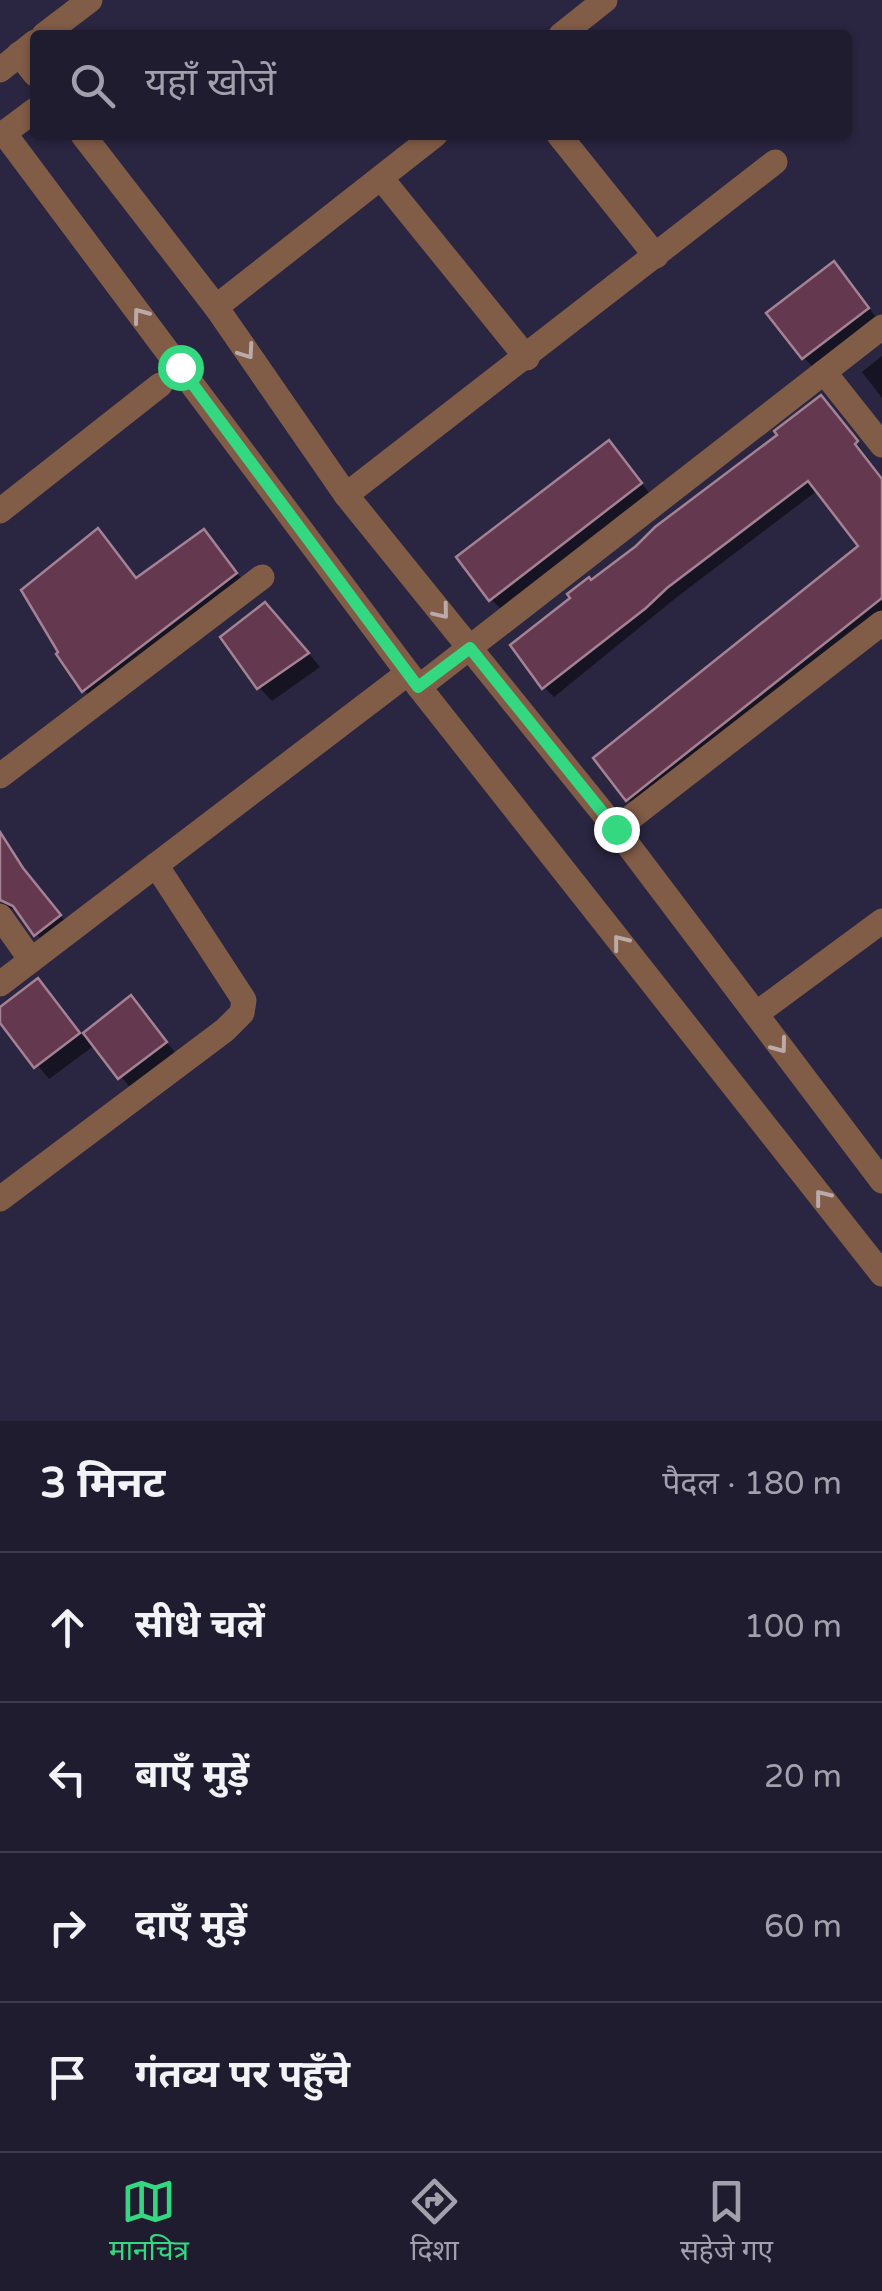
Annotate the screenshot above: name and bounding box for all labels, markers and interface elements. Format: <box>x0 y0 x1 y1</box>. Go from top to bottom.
search box <box>30 30 852 140</box>
icon: search <box>65 58 120 113</box>
text: यहाँ खोजें <box>145 60 276 106</box>
one-way arrow <box>134 307 153 326</box>
one-way arrow <box>235 341 253 360</box>
route start <box>158 345 204 391</box>
one-way arrow <box>430 601 448 619</box>
route end <box>594 807 640 853</box>
one-way arrow <box>614 935 632 953</box>
one-way arrow <box>769 1035 786 1053</box>
one-way arrow <box>816 1190 833 1208</box>
text: 3 मिनट <box>40 1458 165 1509</box>
text: पैदल · 180 m <box>662 1465 842 1503</box>
icon: ahead <box>40 1600 95 1655</box>
text: सीधे चलें <box>135 1602 265 1648</box>
text: 100 m <box>744 1608 842 1646</box>
icon: left <box>40 1750 95 1805</box>
text: बाएँ मुड़ें <box>135 1752 249 1798</box>
text: 20 m <box>764 1758 842 1796</box>
icon: right <box>40 1900 95 1955</box>
text: दाएँ मुड़ें <box>135 1902 247 1948</box>
text: 60 m <box>764 1908 842 1946</box>
icon: arrive <box>40 2050 95 2105</box>
text: गंतव्य पर पहुँचे <box>135 2052 350 2098</box>
tab: मानचित्र <box>109 2174 189 2271</box>
tab: दिशा <box>407 2174 462 2271</box>
tab: सहेजे गए <box>680 2174 773 2271</box>

